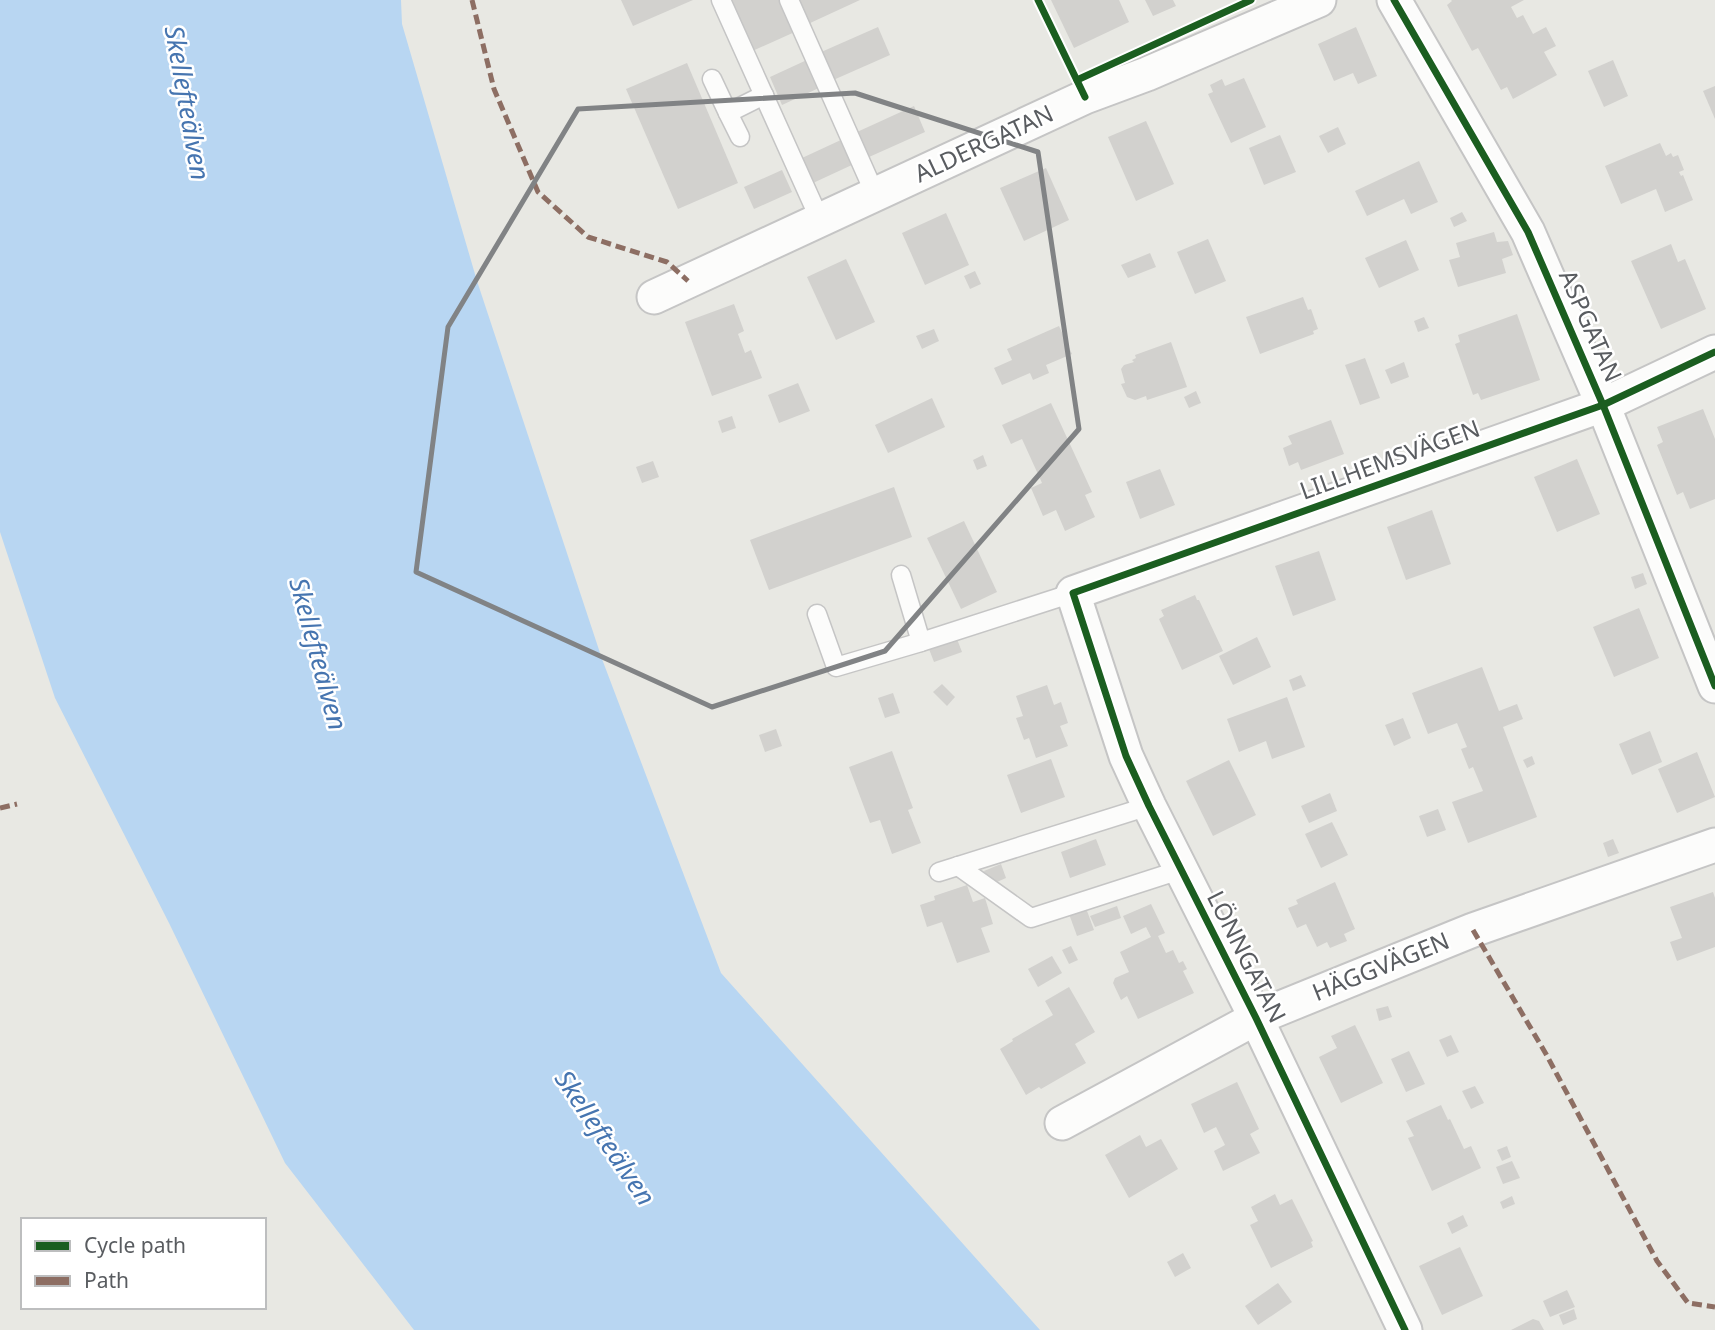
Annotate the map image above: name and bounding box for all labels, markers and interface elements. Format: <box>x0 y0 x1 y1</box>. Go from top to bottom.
water label: Skellefteälven <box>157 23 219 183</box>
street label: ALDERGATAN <box>908 96 1058 189</box>
street label: ASPGATAN <box>1552 264 1631 387</box>
street label: LILLHEMSVÄGEN <box>1295 411 1484 506</box>
water label: Skellefteälven <box>281 574 357 734</box>
street label: LÖNNGATAN <box>1200 885 1295 1028</box>
street label: HÄGGVÄGEN <box>1307 923 1454 1008</box>
water label: Skellefteälven <box>547 1063 664 1212</box>
legend <box>21 1218 266 1309</box>
text: Cycle path <box>84 1231 186 1259</box>
text: Path <box>84 1266 129 1294</box>

